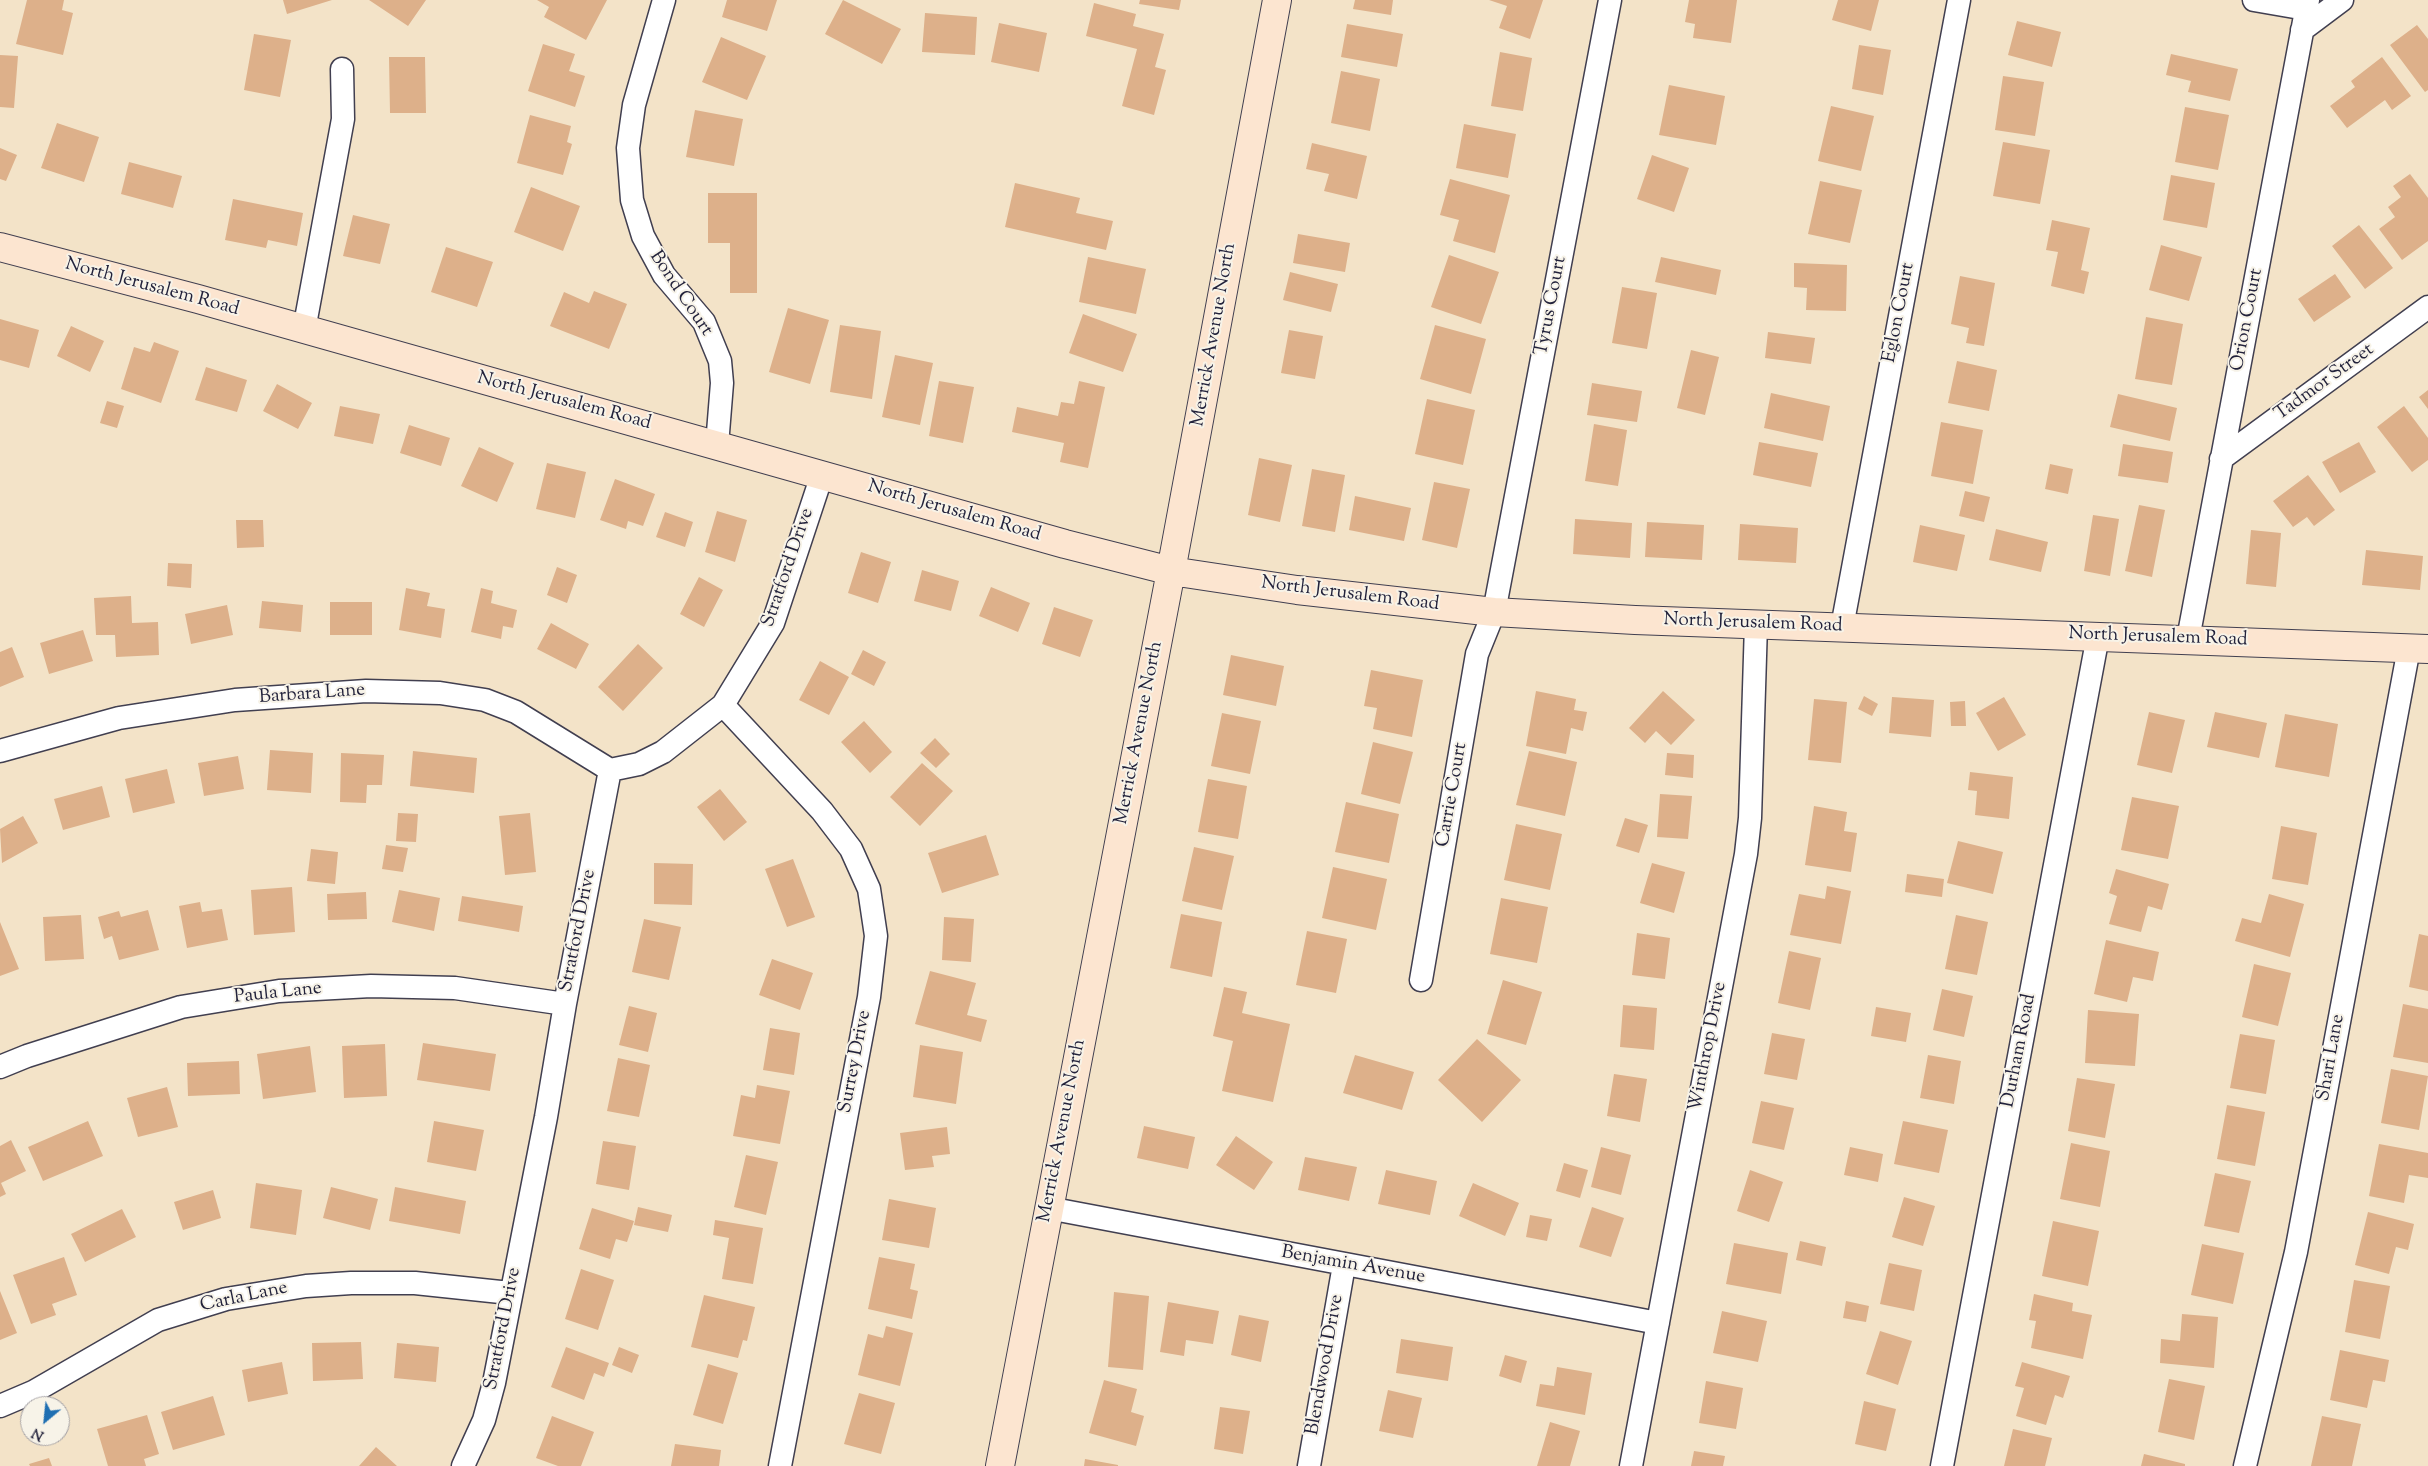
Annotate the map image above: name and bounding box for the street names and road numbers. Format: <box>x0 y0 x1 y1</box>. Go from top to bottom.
street label: Merrick Avenue North <box>1188 241 1242 429</box>
street label: Bond Court <box>643 247 717 341</box>
street label: North Jerusalem Road <box>62 254 242 322</box>
street label: Tyrus Court <box>1531 255 1573 357</box>
street label: Eglon Court <box>1879 261 1921 365</box>
street label: Orion Court <box>2227 267 2269 373</box>
street label: Tadmor Street <box>2271 339 2379 427</box>
street label: North Jerusalem Road <box>474 368 654 436</box>
street label: North Jerusalem Road <box>865 476 1043 548</box>
street label: Stratford Drive <box>758 506 820 630</box>
street label: North Jerusalem Road <box>1260 573 1440 617</box>
street label: North Jerusalem Road <box>1663 609 1843 639</box>
street label: North Jerusalem Road <box>2068 623 2248 653</box>
street label: Merrick Avenue North <box>1111 640 1169 826</box>
street label: Barbara Lane <box>258 680 366 710</box>
street label: Carrie Court <box>1433 741 1473 849</box>
street label: Stratford Drive <box>556 868 602 994</box>
street label: Paula Lane <box>233 978 323 1010</box>
street label: Winthrop Drive <box>1685 980 1733 1114</box>
street label: Durham Road <box>1998 992 2042 1110</box>
street label: Surrey Drive <box>835 1009 877 1115</box>
street label: Shari Lane <box>2313 1013 2351 1103</box>
street label: Merrick Avenue North <box>1034 1038 1092 1224</box>
street label: Benjamin Avenue <box>1279 1242 1427 1290</box>
street label: Stratford Drive <box>481 1266 527 1392</box>
street label: Carla Lane <box>198 1278 290 1318</box>
street label: Blendwood Drive <box>1302 1293 1350 1437</box>

